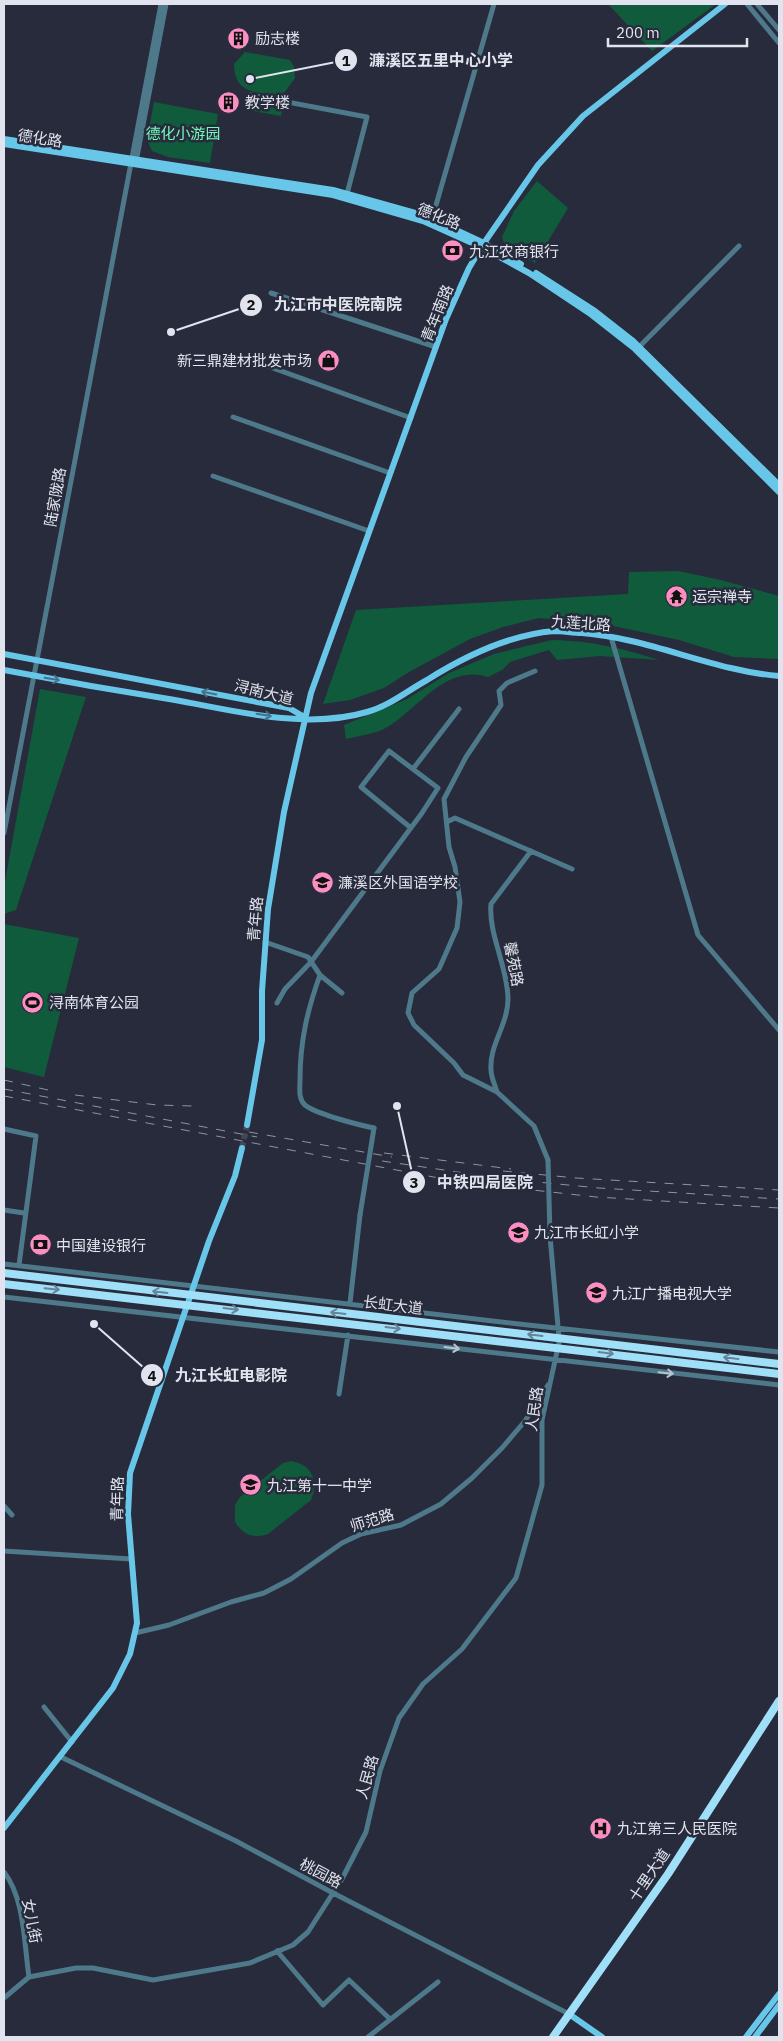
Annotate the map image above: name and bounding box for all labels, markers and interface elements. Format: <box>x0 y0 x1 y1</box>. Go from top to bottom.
scale bar <box>608 15 747 47</box>
text: 200 m <box>616 23 660 42</box>
building icon: 励志楼 <box>227 26 251 50</box>
place label: 励志楼 <box>255 29 300 48</box>
callout: 濂溪区五里中心小学 <box>334 45 523 76</box>
text: 濂溪区五里中心小学 <box>369 50 513 70</box>
text: 1 <box>341 51 351 70</box>
building icon: 教学楼 <box>217 90 241 114</box>
place label: 教学楼 <box>245 93 290 112</box>
park label: 德化小游园 <box>145 124 221 143</box>
street label: 德化路 <box>16 125 64 151</box>
street label: 德化路 <box>415 199 463 233</box>
bank icon: 九江农商银行 <box>441 239 465 263</box>
place label: 九江农商银行 <box>469 242 559 261</box>
street label: 青年南路 <box>417 282 457 344</box>
callout: 九江市中医院南院 <box>239 289 412 320</box>
text: 九江市中医院南院 <box>274 294 402 314</box>
text: 2 <box>246 295 256 314</box>
shop icon: 新三鼎建材批发市场 <box>316 348 340 372</box>
place label: 新三鼎建材批发市场 <box>177 351 312 370</box>
street label: 陆家陇路 <box>40 466 70 528</box>
temple icon: 运宗禅寺 <box>664 584 688 608</box>
place label: 运宗禅寺 <box>692 587 752 606</box>
street label: 九莲北路 <box>550 611 612 635</box>
one-way arrow <box>43 675 59 685</box>
street label: 浔南大道 <box>233 676 295 708</box>
one-way arrow <box>201 687 217 697</box>
one-way arrow <box>255 711 271 721</box>
school or university icon: 濂溪区外国语学校 <box>310 870 334 894</box>
place label: 濂溪区外国语学校 <box>338 873 458 892</box>
street label: 青年路 <box>244 896 266 942</box>
street label: 馨苑路 <box>500 940 528 988</box>
sports icon: 浔南体育公园 <box>21 990 45 1014</box>
place label: 浔南体育公园 <box>49 993 139 1012</box>
callout: 中铁四局医院 <box>402 1167 543 1198</box>
text: 中铁四局医院 <box>437 1172 533 1192</box>
text: 3 <box>409 1173 419 1192</box>
school or university icon: 九江市长虹小学 <box>506 1220 530 1244</box>
place label: 九江市长虹小学 <box>534 1223 639 1242</box>
bank icon: 中国建设银行 <box>28 1233 52 1257</box>
place label: 中国建设银行 <box>56 1236 146 1255</box>
school or university icon: 九江广播电视大学 <box>584 1281 608 1305</box>
one-way arrow <box>44 1284 60 1294</box>
place label: 九江广播电视大学 <box>612 1284 732 1303</box>
one-way arrow <box>152 1287 168 1297</box>
street label: 长虹大道 <box>362 1292 424 1318</box>
one-way arrow <box>223 1304 239 1314</box>
one-way arrow <box>331 1308 347 1318</box>
one-way arrow <box>384 1323 400 1333</box>
one-way arrow <box>527 1330 543 1340</box>
one-way arrow <box>444 1343 460 1353</box>
one-way arrow <box>598 1348 614 1358</box>
one-way arrow <box>723 1353 739 1363</box>
callout: 九江长虹电影院 <box>140 1360 297 1391</box>
text: 九江长虹电影院 <box>175 1365 287 1385</box>
text: 4 <box>147 1366 157 1385</box>
one-way arrow <box>657 1368 673 1378</box>
street label: 人民路 <box>521 1385 547 1433</box>
school or university icon: 九江第十一中学 <box>239 1473 263 1497</box>
street label: 青年路 <box>107 1476 127 1522</box>
place label: 九江第十一中学 <box>267 1476 372 1495</box>
street label: 师范路 <box>348 1504 396 1536</box>
street label: 人民路 <box>352 1753 382 1801</box>
hospital icon: 九江第三人民医院 <box>589 1816 613 1840</box>
place label: 九江第三人民医院 <box>617 1819 737 1838</box>
street label: 十里大道 <box>624 1845 674 1905</box>
street label: 桃园路 <box>297 1854 345 1892</box>
street label: 女儿街 <box>18 1897 46 1945</box>

